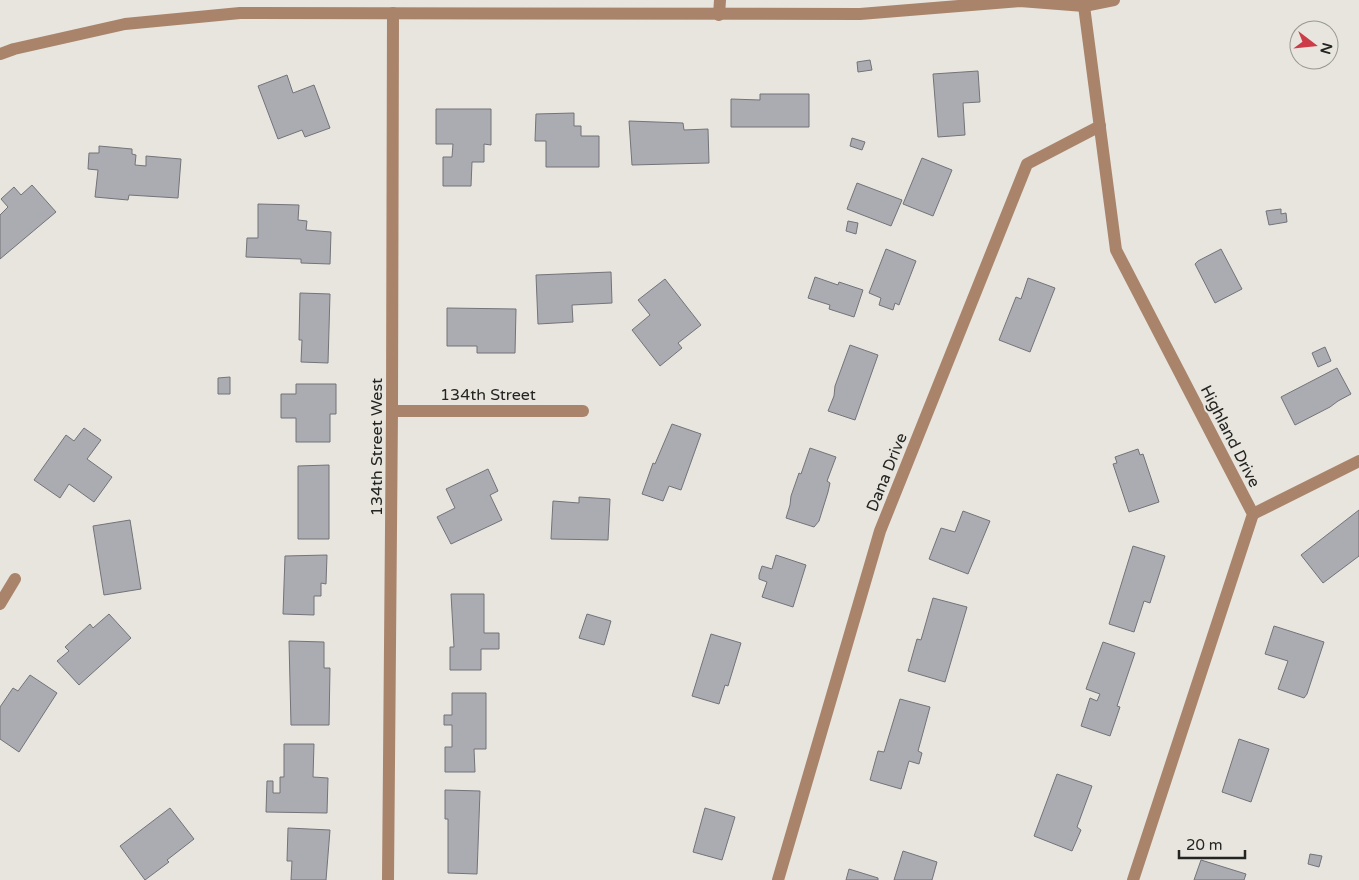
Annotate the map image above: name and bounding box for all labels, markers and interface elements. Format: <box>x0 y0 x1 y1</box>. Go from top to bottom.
north arrow <box>1289 20 1339 70</box>
text: N <box>1316 41 1336 56</box>
street label: 134th Street West <box>367 378 387 516</box>
street label: Highland Drive <box>1196 382 1264 491</box>
street label: 134th Street <box>440 385 536 405</box>
street label: Dana Drive <box>862 430 912 515</box>
scale bar <box>1179 828 1245 860</box>
text: 20 m <box>1186 836 1223 854</box>

